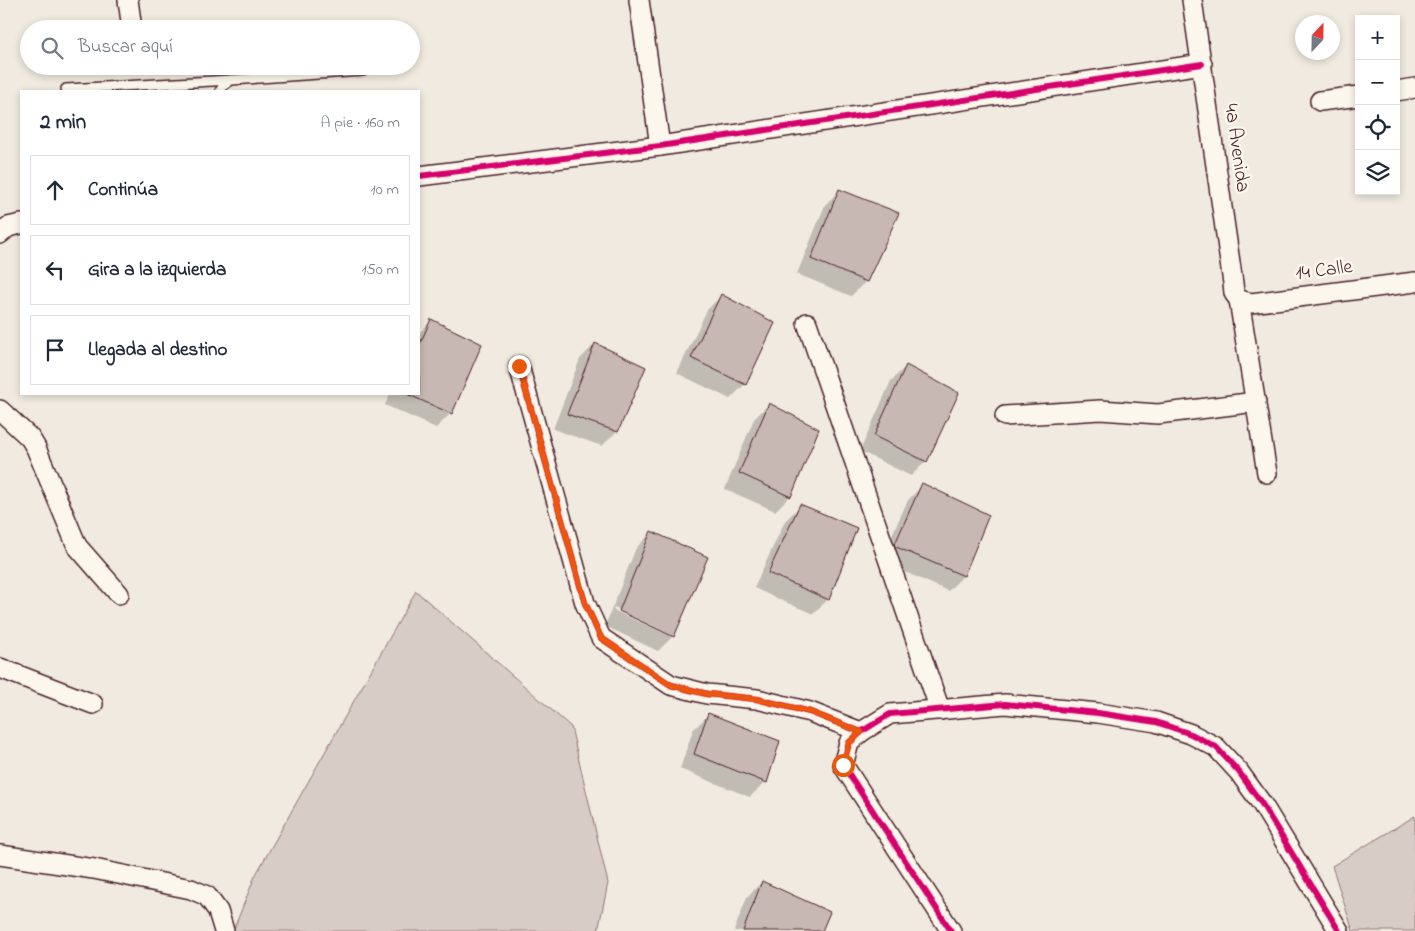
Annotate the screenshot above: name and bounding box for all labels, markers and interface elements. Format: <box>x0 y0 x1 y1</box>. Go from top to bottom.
north arrow <box>1295 15 1340 60</box>
map controls <box>1355 15 1400 195</box>
button: + <box>1355 15 1400 60</box>
search box <box>20 20 420 75</box>
icon: search <box>38 34 66 62</box>
text: Buscar aquí <box>78 34 173 61</box>
button: − <box>1355 60 1400 105</box>
street label: 4a Avenida <box>1215 102 1257 194</box>
button: locate <box>1355 105 1400 150</box>
text: 2 min <box>40 108 86 138</box>
text: A pie · 160 m <box>321 111 400 135</box>
button: layers <box>1355 150 1400 195</box>
icon: ahead <box>41 176 69 204</box>
text: Continúa <box>88 177 158 204</box>
text: 10 m <box>371 178 399 202</box>
street label: 14 Calle <box>1294 253 1354 289</box>
icon: left <box>41 256 69 284</box>
text: Gira a la izquierda <box>88 257 226 284</box>
text: 150 m <box>361 258 399 282</box>
icon: arrive <box>41 336 69 364</box>
text: Llegada al destino <box>88 337 227 364</box>
route end <box>508 355 531 378</box>
route start <box>832 754 855 777</box>

